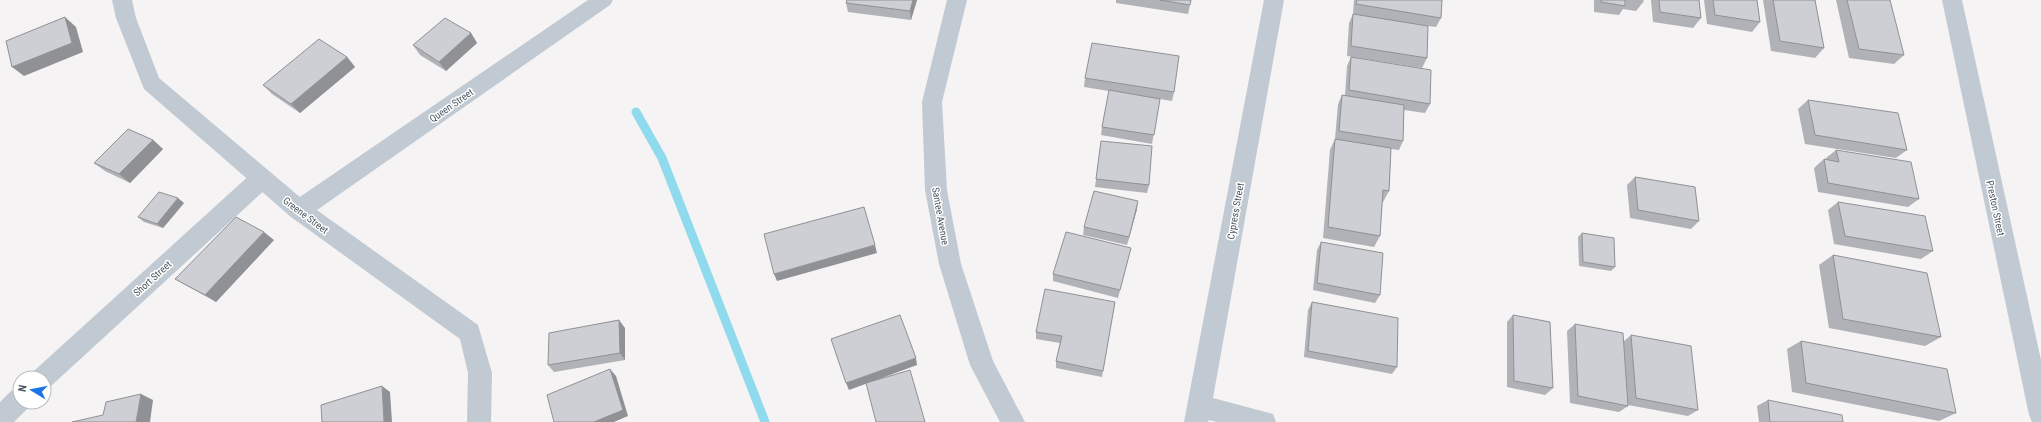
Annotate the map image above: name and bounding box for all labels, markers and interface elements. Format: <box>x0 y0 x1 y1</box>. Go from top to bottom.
street label: Queen Street <box>427 86 475 124</box>
street label: Preston Street <box>1984 179 2007 237</box>
street label: Cypress Street <box>1225 182 1246 240</box>
street label: Santee Avenue <box>930 186 951 246</box>
street label: Greene Street <box>281 195 330 236</box>
street label: Short Street <box>131 259 174 298</box>
north arrow <box>12 370 52 410</box>
text: N <box>16 384 30 393</box>

